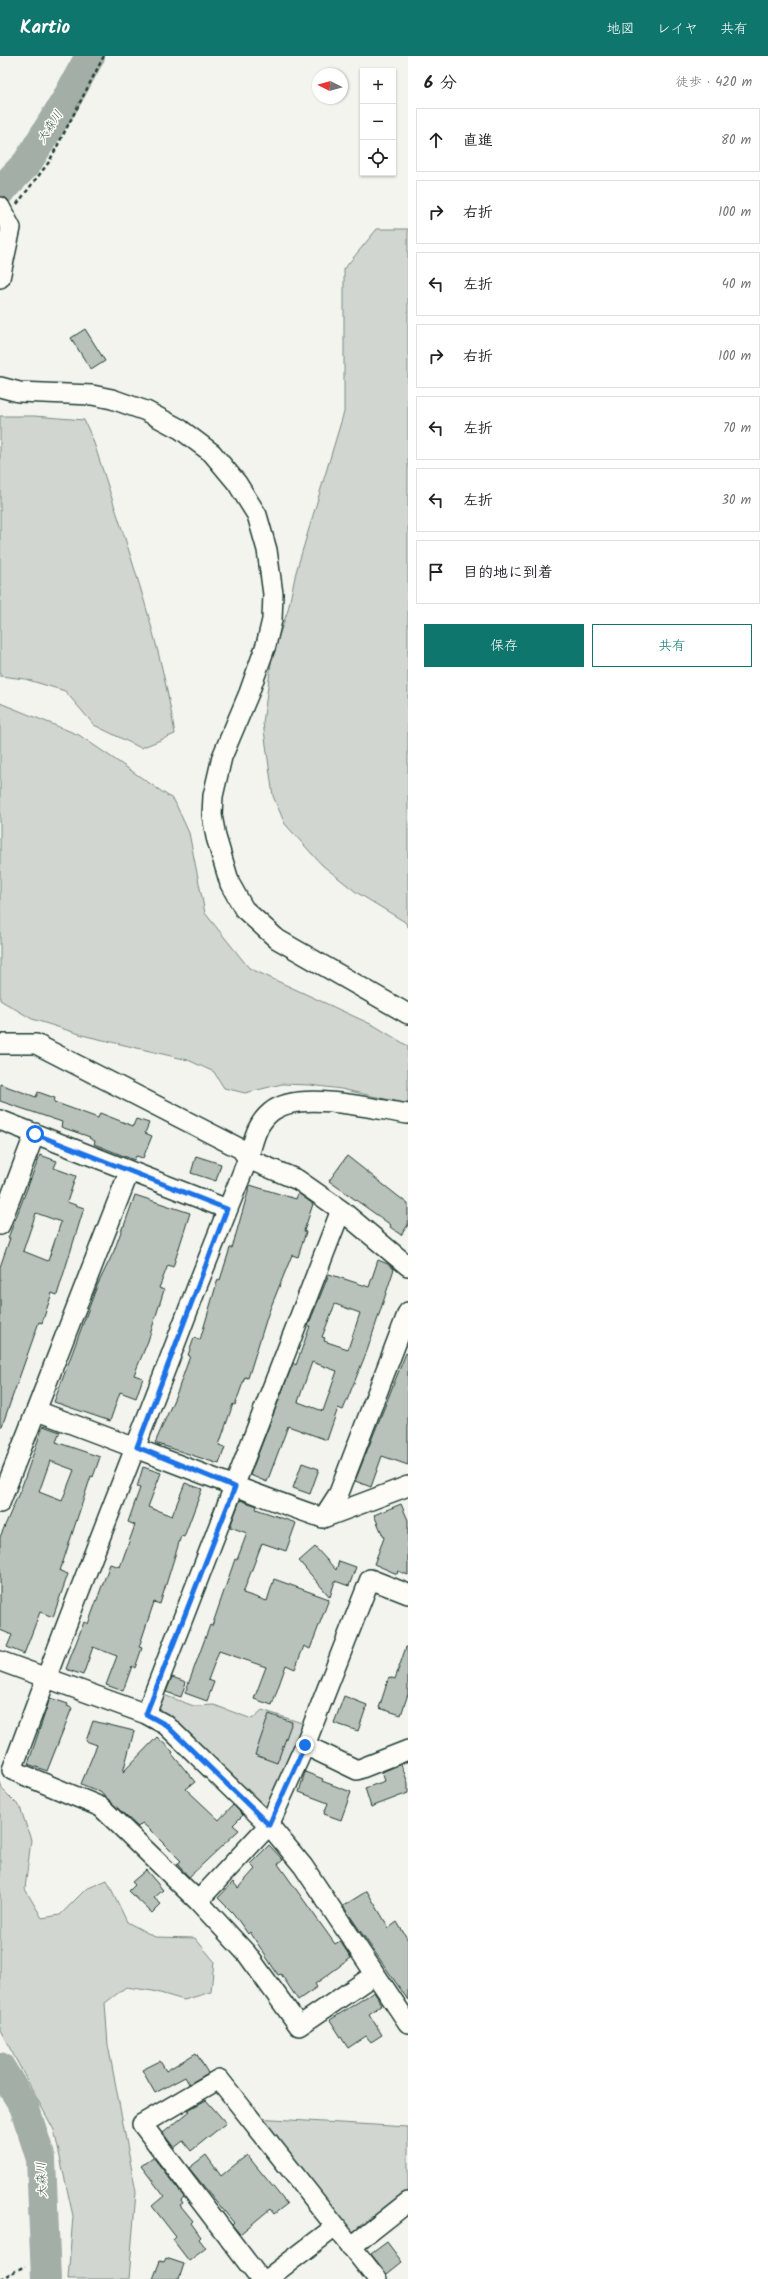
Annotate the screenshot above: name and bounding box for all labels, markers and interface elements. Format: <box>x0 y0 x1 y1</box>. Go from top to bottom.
text: Kartio <box>20 13 70 43</box>
text: 地図 <box>607 18 635 40</box>
text: レイヤ <box>657 18 698 40</box>
text: 共有 <box>720 18 748 40</box>
north arrow <box>312 68 348 104</box>
map controls <box>360 68 396 176</box>
button: + <box>360 68 396 104</box>
text: 6 分 <box>424 70 457 97</box>
text: 徒歩 · 420 m <box>676 72 752 93</box>
button: − <box>360 104 396 140</box>
water label: 大森川 <box>32 107 68 147</box>
icon: ahead <box>425 129 447 151</box>
text: 直進 <box>463 129 493 153</box>
text: 80 m <box>721 130 751 151</box>
button: locate <box>360 140 396 176</box>
icon: right <box>425 201 447 223</box>
text: 右折 <box>463 201 493 225</box>
text: 100 m <box>718 202 751 223</box>
icon: left <box>425 273 447 295</box>
text: 左折 <box>463 273 493 297</box>
text: 40 m <box>722 274 751 295</box>
icon: right <box>425 345 447 367</box>
text: 右折 <box>463 345 493 369</box>
text: 100 m <box>718 346 751 367</box>
icon: left <box>425 417 447 439</box>
text: 左折 <box>463 417 493 441</box>
text: 70 m <box>723 418 751 439</box>
icon: left <box>425 489 447 511</box>
text: 左折 <box>463 489 493 513</box>
text: 30 m <box>722 490 751 511</box>
icon: arrive <box>425 561 447 583</box>
text: 目的地に到着 <box>463 561 553 585</box>
button: 保存 <box>424 624 584 667</box>
button: 共有 <box>592 624 752 667</box>
route start <box>26 1125 44 1143</box>
route end <box>296 1736 314 1754</box>
water label: 大森川 <box>32 2162 52 2198</box>

